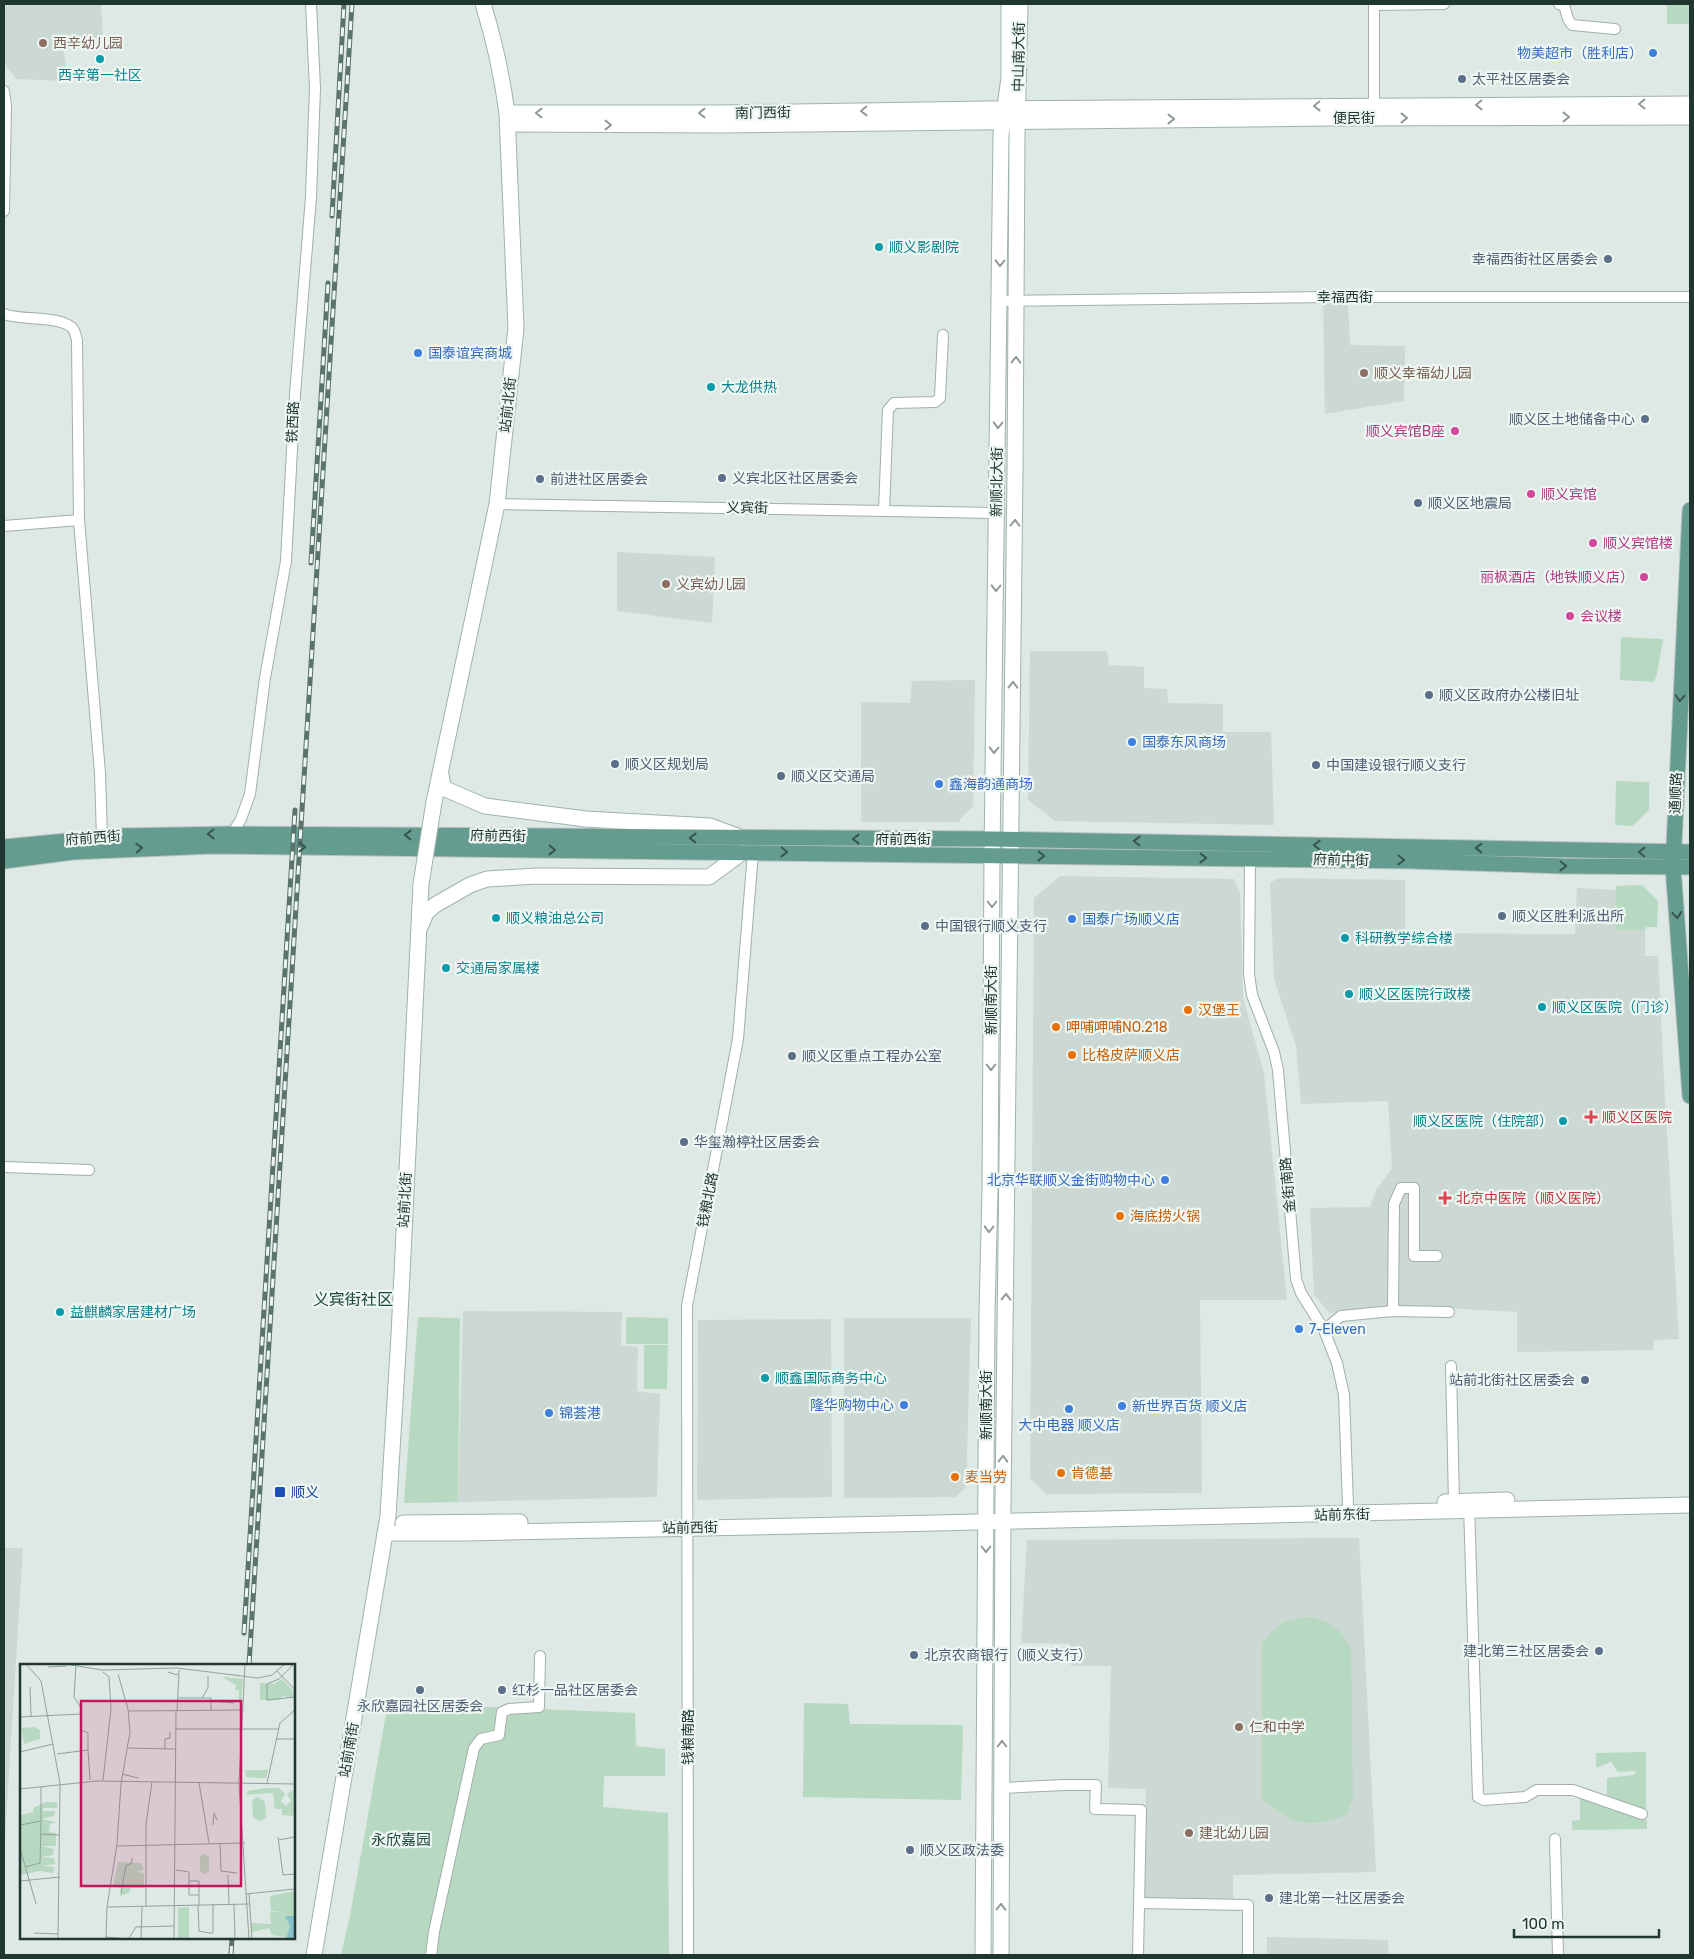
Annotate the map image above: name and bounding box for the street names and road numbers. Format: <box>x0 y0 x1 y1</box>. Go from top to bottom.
street label: 中山南大街 <box>1010 22 1028 92</box>
street label: 南门西街 <box>735 104 791 122</box>
street label: 便民街 <box>1333 110 1375 127</box>
street label: 幸福西街 <box>1317 289 1373 306</box>
street label: 站前北街 <box>497 376 519 434</box>
street label: 铁西路 <box>283 401 303 443</box>
street label: 新顺北大街 <box>988 447 1006 517</box>
street label: 义宾街 <box>726 499 768 517</box>
street label: 通顺路 <box>1667 772 1685 814</box>
street label: 府前西街 <box>470 827 526 845</box>
street label: 府前西街 <box>64 828 122 848</box>
street label: 府前西街 <box>875 831 931 848</box>
street label: 府前中街 <box>1313 851 1369 869</box>
street label: 新顺南大街 <box>983 965 1000 1035</box>
street label: 金街南路 <box>1277 1156 1299 1214</box>
street label: 钱粮北路 <box>694 1171 722 1229</box>
street label: 站前北街 <box>395 1172 415 1228</box>
street label: 新顺南大街 <box>978 1370 995 1440</box>
street label: 站前东街 <box>1314 1506 1370 1524</box>
street label: 站前西街 <box>662 1519 718 1537</box>
street label: 钱粮南路 <box>680 1709 697 1765</box>
street label: 站前南街 <box>336 1721 362 1779</box>

